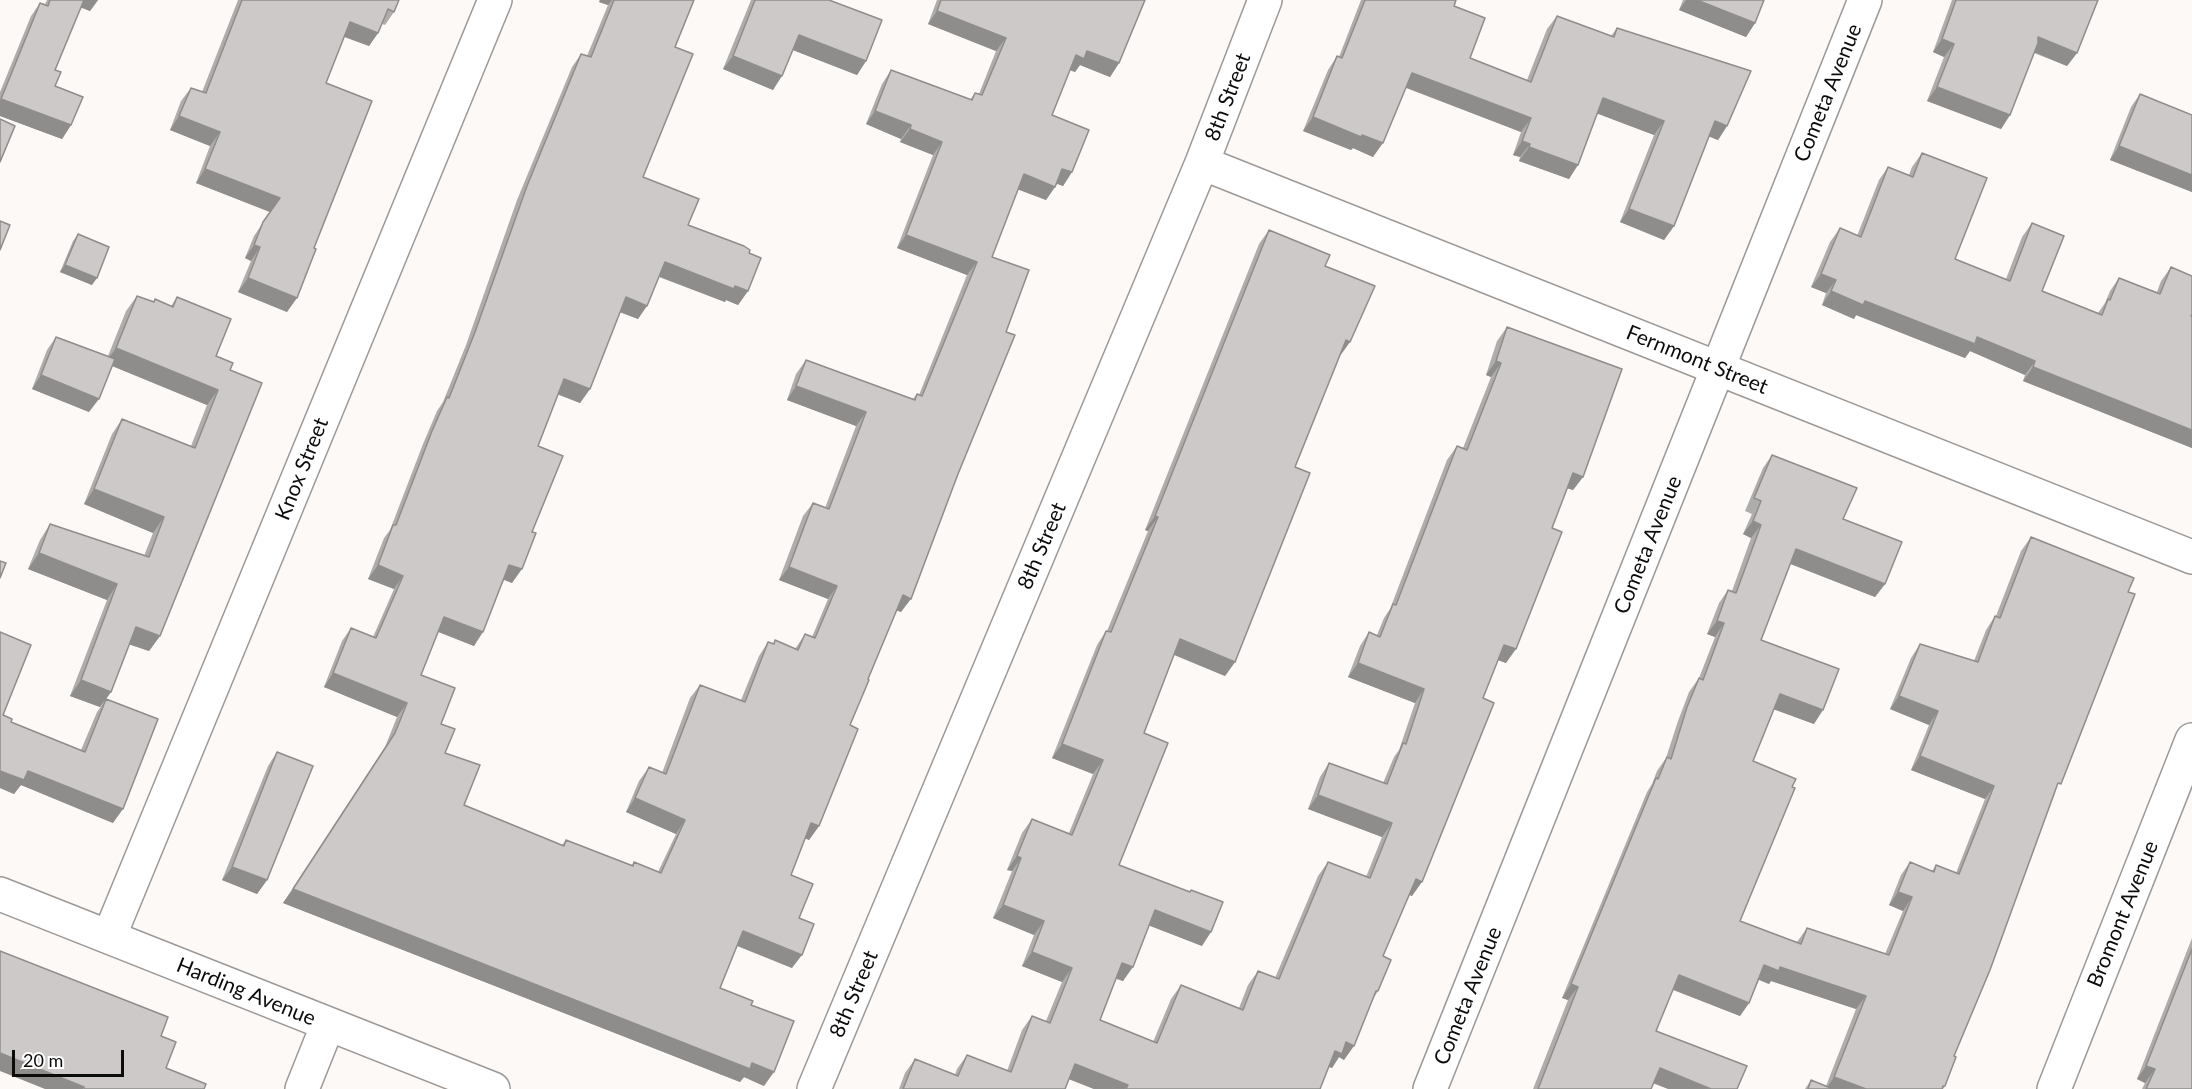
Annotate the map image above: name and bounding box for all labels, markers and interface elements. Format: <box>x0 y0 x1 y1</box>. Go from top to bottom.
street label: Cometa Avenue <box>1789 20 1867 166</box>
street label: 8th Street <box>1200 49 1256 145</box>
street label: Fernmont Street <box>1623 320 1771 400</box>
street label: Knox Street <box>270 414 334 524</box>
street label: Cometa Avenue <box>1609 472 1687 618</box>
street label: 8th Street <box>1012 499 1072 593</box>
street label: Bromont Avenue <box>2082 837 2164 991</box>
street label: Cometa Avenue <box>1429 923 1507 1069</box>
street label: 8th Street <box>824 947 884 1041</box>
street label: Harding Avenue <box>173 953 319 1031</box>
scale bar <box>15 1038 128 1076</box>
text: 20 m <box>23 1049 63 1071</box>

